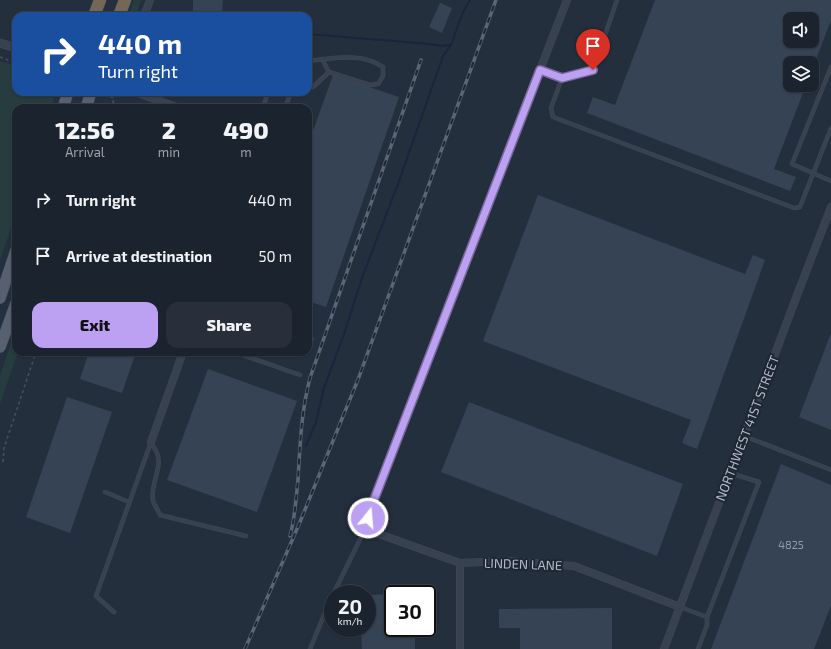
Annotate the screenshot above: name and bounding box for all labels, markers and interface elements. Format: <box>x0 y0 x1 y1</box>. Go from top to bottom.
map controls <box>783 12 819 92</box>
button: sound <box>783 12 819 48</box>
text: 440 m <box>98 26 182 60</box>
icon: right <box>32 28 84 80</box>
pin <box>576 29 610 70</box>
icon: arrive <box>582 35 604 57</box>
button: layers <box>783 56 819 92</box>
text: Turn right <box>98 60 178 82</box>
text: 12:56 <box>55 115 115 144</box>
text: 2 <box>162 115 176 144</box>
text: 490 <box>223 115 269 144</box>
text: Arrival <box>65 144 105 160</box>
text: min <box>158 144 180 160</box>
text: m <box>240 144 252 160</box>
icon: right <box>32 189 54 211</box>
text: Turn right <box>66 191 136 209</box>
text: 440 m <box>248 191 292 209</box>
icon: arrive <box>32 245 54 267</box>
text: Arrive at destination <box>66 247 212 265</box>
text: 50 m <box>258 247 292 265</box>
button: Exit <box>32 302 158 348</box>
button: Share <box>166 302 292 348</box>
street label: NORTHWEST 41ST STREET <box>712 353 782 503</box>
position arrow <box>347 497 389 539</box>
house number: 4825 <box>778 538 804 551</box>
street label: LINDEN LANE <box>484 555 562 573</box>
speed limit sign: 30 <box>384 585 436 637</box>
text: 20 <box>338 594 362 618</box>
text: km/h <box>338 615 362 627</box>

